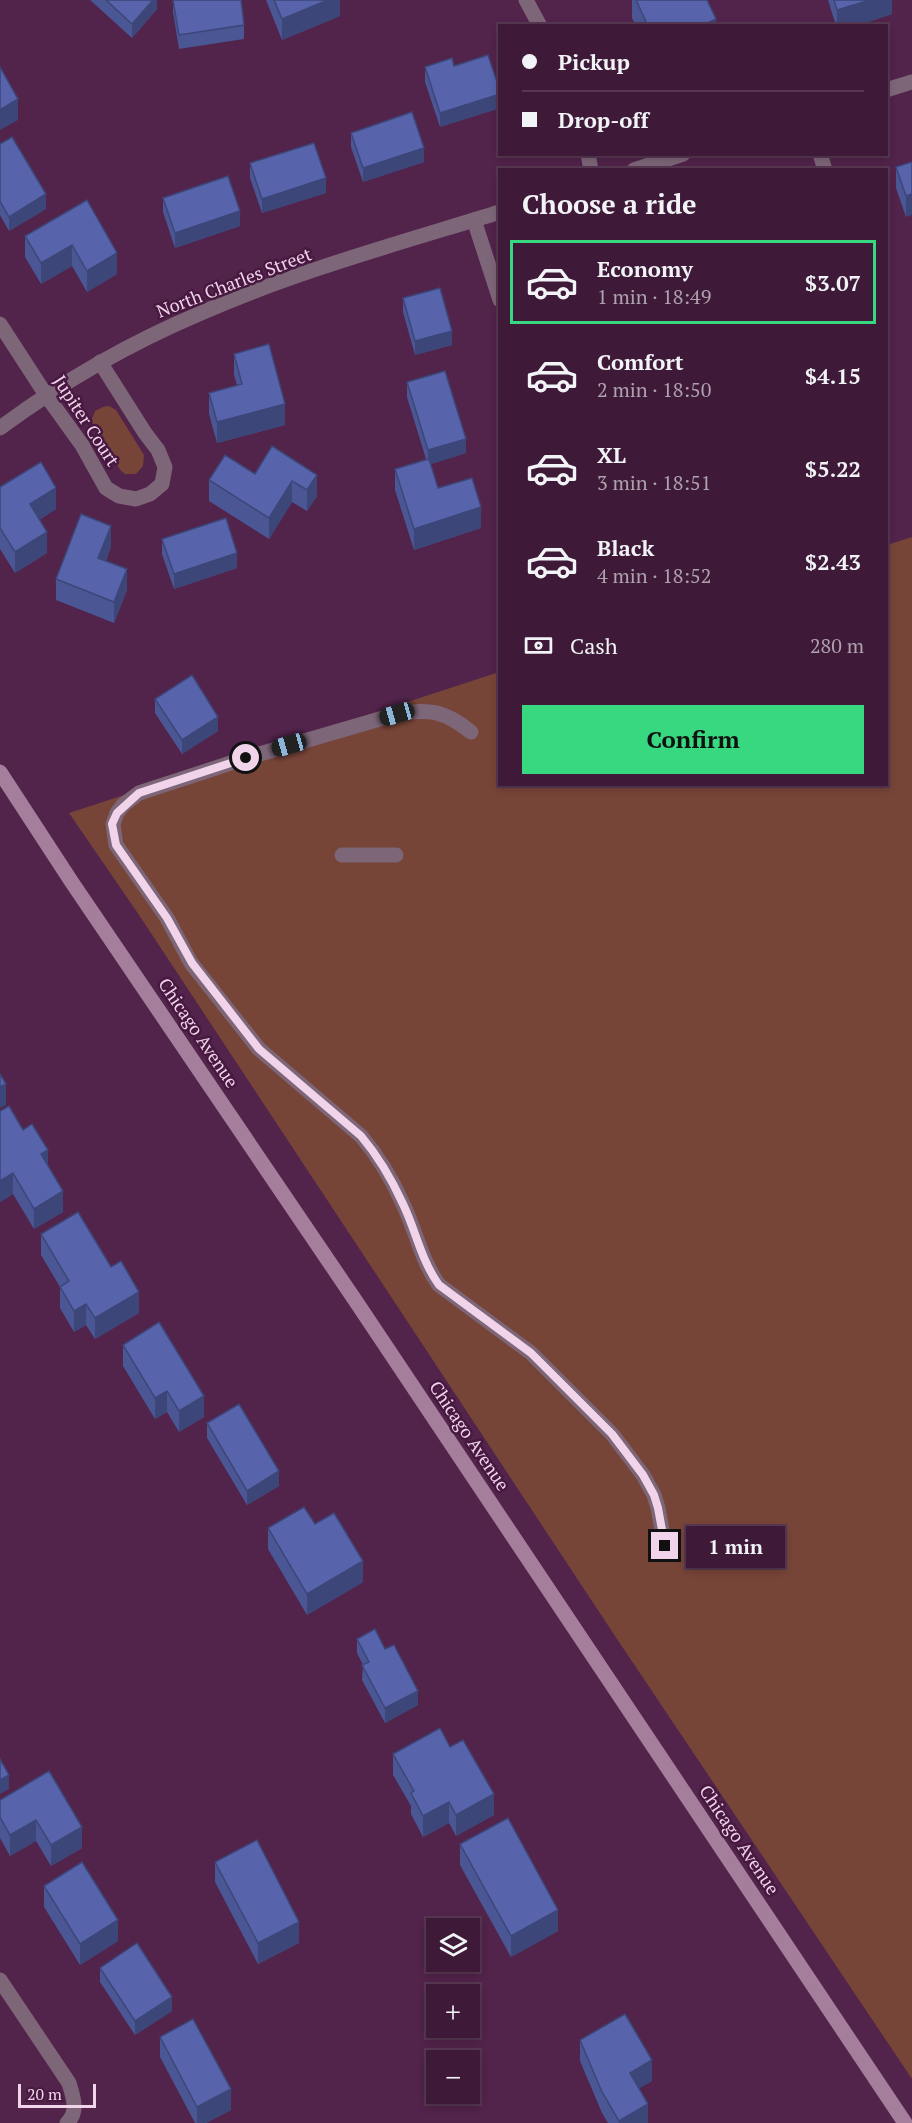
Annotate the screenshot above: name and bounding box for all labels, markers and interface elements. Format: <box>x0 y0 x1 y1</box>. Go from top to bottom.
text: Pickup <box>558 47 630 76</box>
text: Drop-off <box>558 105 649 134</box>
text: Choose a ride <box>522 186 697 222</box>
street label: North Charles Street <box>153 241 315 323</box>
text: Economy <box>597 254 693 283</box>
icon: car <box>525 255 579 309</box>
text: $3.07 <box>805 268 861 297</box>
text: 1 min · 18:49 <box>597 283 711 310</box>
text: Comfort <box>597 347 683 376</box>
icon: car <box>525 348 579 402</box>
text: $4.15 <box>805 361 861 390</box>
street label: Jupiter Court <box>48 370 125 471</box>
text: 2 min · 18:50 <box>597 376 711 403</box>
text: XL <box>597 440 626 469</box>
icon: car <box>525 441 579 495</box>
text: $5.22 <box>805 454 861 483</box>
text: 3 min · 18:51 <box>597 469 711 496</box>
text: Black <box>597 533 654 562</box>
icon: car <box>525 534 579 588</box>
text: $2.43 <box>805 547 861 576</box>
text: 4 min · 18:52 <box>597 562 711 589</box>
icon: cash <box>522 629 555 662</box>
text: Cash <box>570 631 618 660</box>
text: 280 m <box>810 632 864 659</box>
car <box>377 700 417 728</box>
button: Confirm <box>522 705 864 774</box>
car <box>269 731 309 759</box>
route start <box>232 744 259 771</box>
street label: Chicago Avenue <box>153 973 244 1092</box>
street label: Chicago Avenue <box>424 1376 515 1495</box>
callout: 1 min <box>686 1525 785 1567</box>
route end <box>651 1532 678 1559</box>
text: 1 min <box>708 1533 763 1560</box>
street label: Chicago Avenue <box>694 1780 785 1899</box>
map controls <box>426 1918 480 2104</box>
button: layers <box>426 1918 480 1972</box>
button: + <box>426 1984 480 2038</box>
button: − <box>426 2050 480 2104</box>
scale bar <box>18 2081 96 2108</box>
text: 20 m <box>27 2083 62 2105</box>

